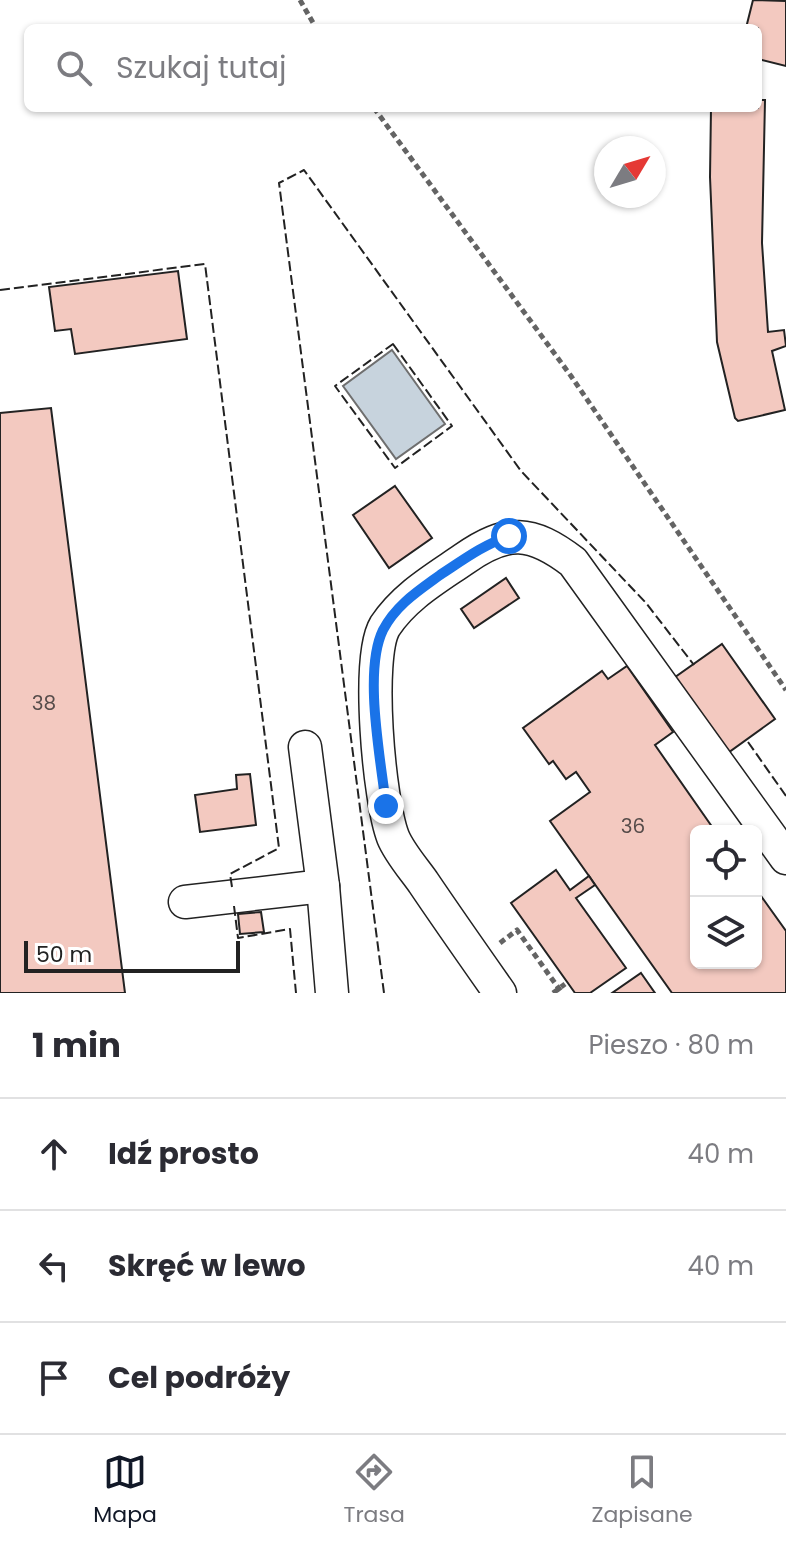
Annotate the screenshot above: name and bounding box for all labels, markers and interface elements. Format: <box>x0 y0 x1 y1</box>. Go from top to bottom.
search box <box>24 24 762 112</box>
icon: search <box>52 46 96 90</box>
text: Szukaj tutaj <box>116 46 286 89</box>
north arrow <box>594 136 666 208</box>
route start <box>491 518 527 554</box>
house number: 38 <box>32 689 56 717</box>
route end <box>368 788 404 824</box>
house number: 36 <box>621 812 645 840</box>
map controls <box>690 825 762 969</box>
button: locate <box>690 825 762 897</box>
button: layers <box>690 897 762 969</box>
scale bar <box>24 937 240 973</box>
text: 50 m <box>36 939 92 970</box>
text: 1 min <box>32 1021 121 1069</box>
text: Pieszo · 80 m <box>589 1027 754 1063</box>
icon: ahead <box>32 1132 76 1176</box>
text: Idź prosto <box>108 1132 259 1175</box>
text: 40 m <box>688 1136 754 1172</box>
icon: left <box>32 1244 76 1288</box>
text: Skręć w lewo <box>108 1244 306 1287</box>
text: 40 m <box>688 1248 754 1284</box>
icon: arrive <box>32 1356 76 1400</box>
text: Cel podróży <box>108 1356 290 1399</box>
tab: Mapa <box>93 1450 157 1531</box>
tab: Trasa <box>344 1450 405 1531</box>
tab: Zapisane <box>592 1450 693 1531</box>

